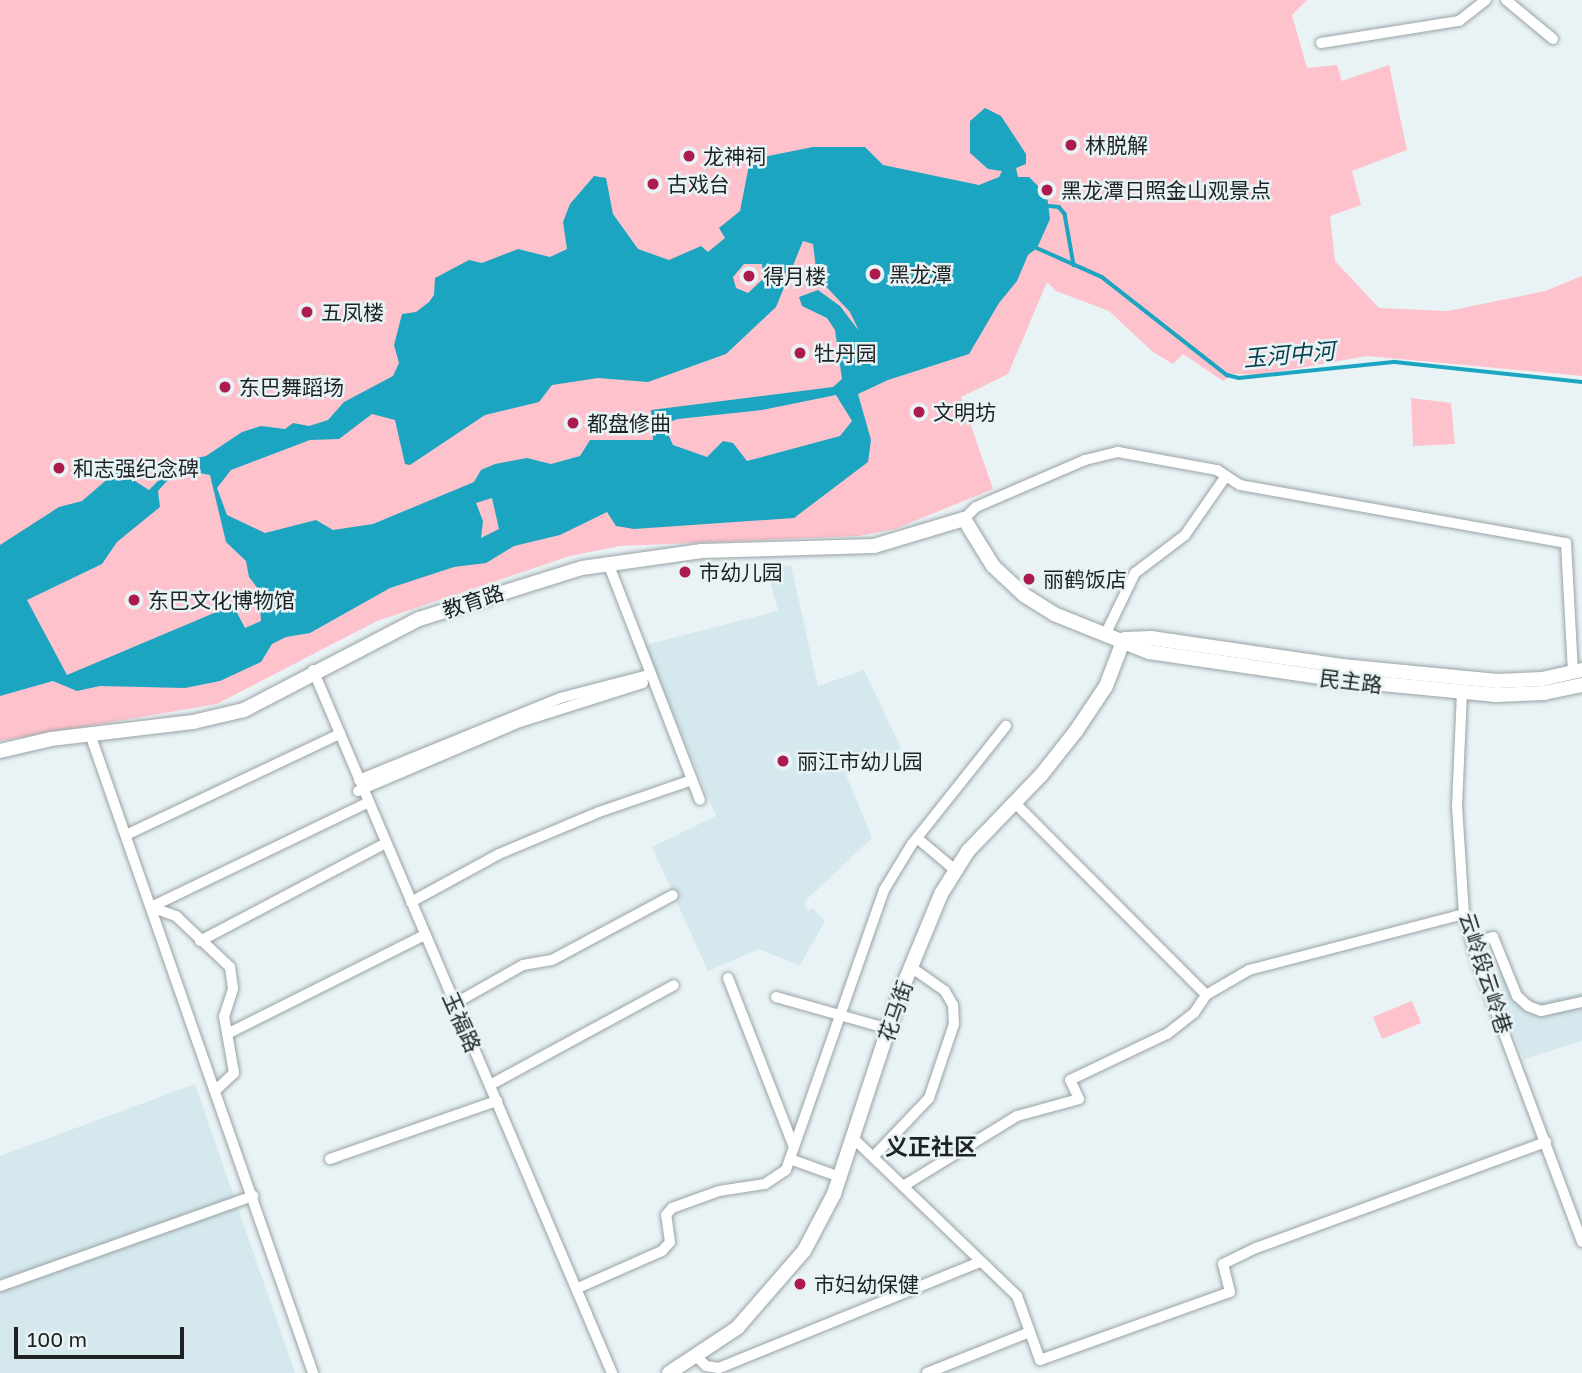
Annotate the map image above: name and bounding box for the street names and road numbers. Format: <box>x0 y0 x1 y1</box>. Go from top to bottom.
street label: 教育路 <box>439 579 507 623</box>
street label: 民主路 <box>1318 665 1384 697</box>
street label: 云岭段云岭巷 <box>1455 909 1517 1037</box>
street label: 花马街 <box>873 977 917 1045</box>
street label: 玉福路 <box>438 988 486 1056</box>

